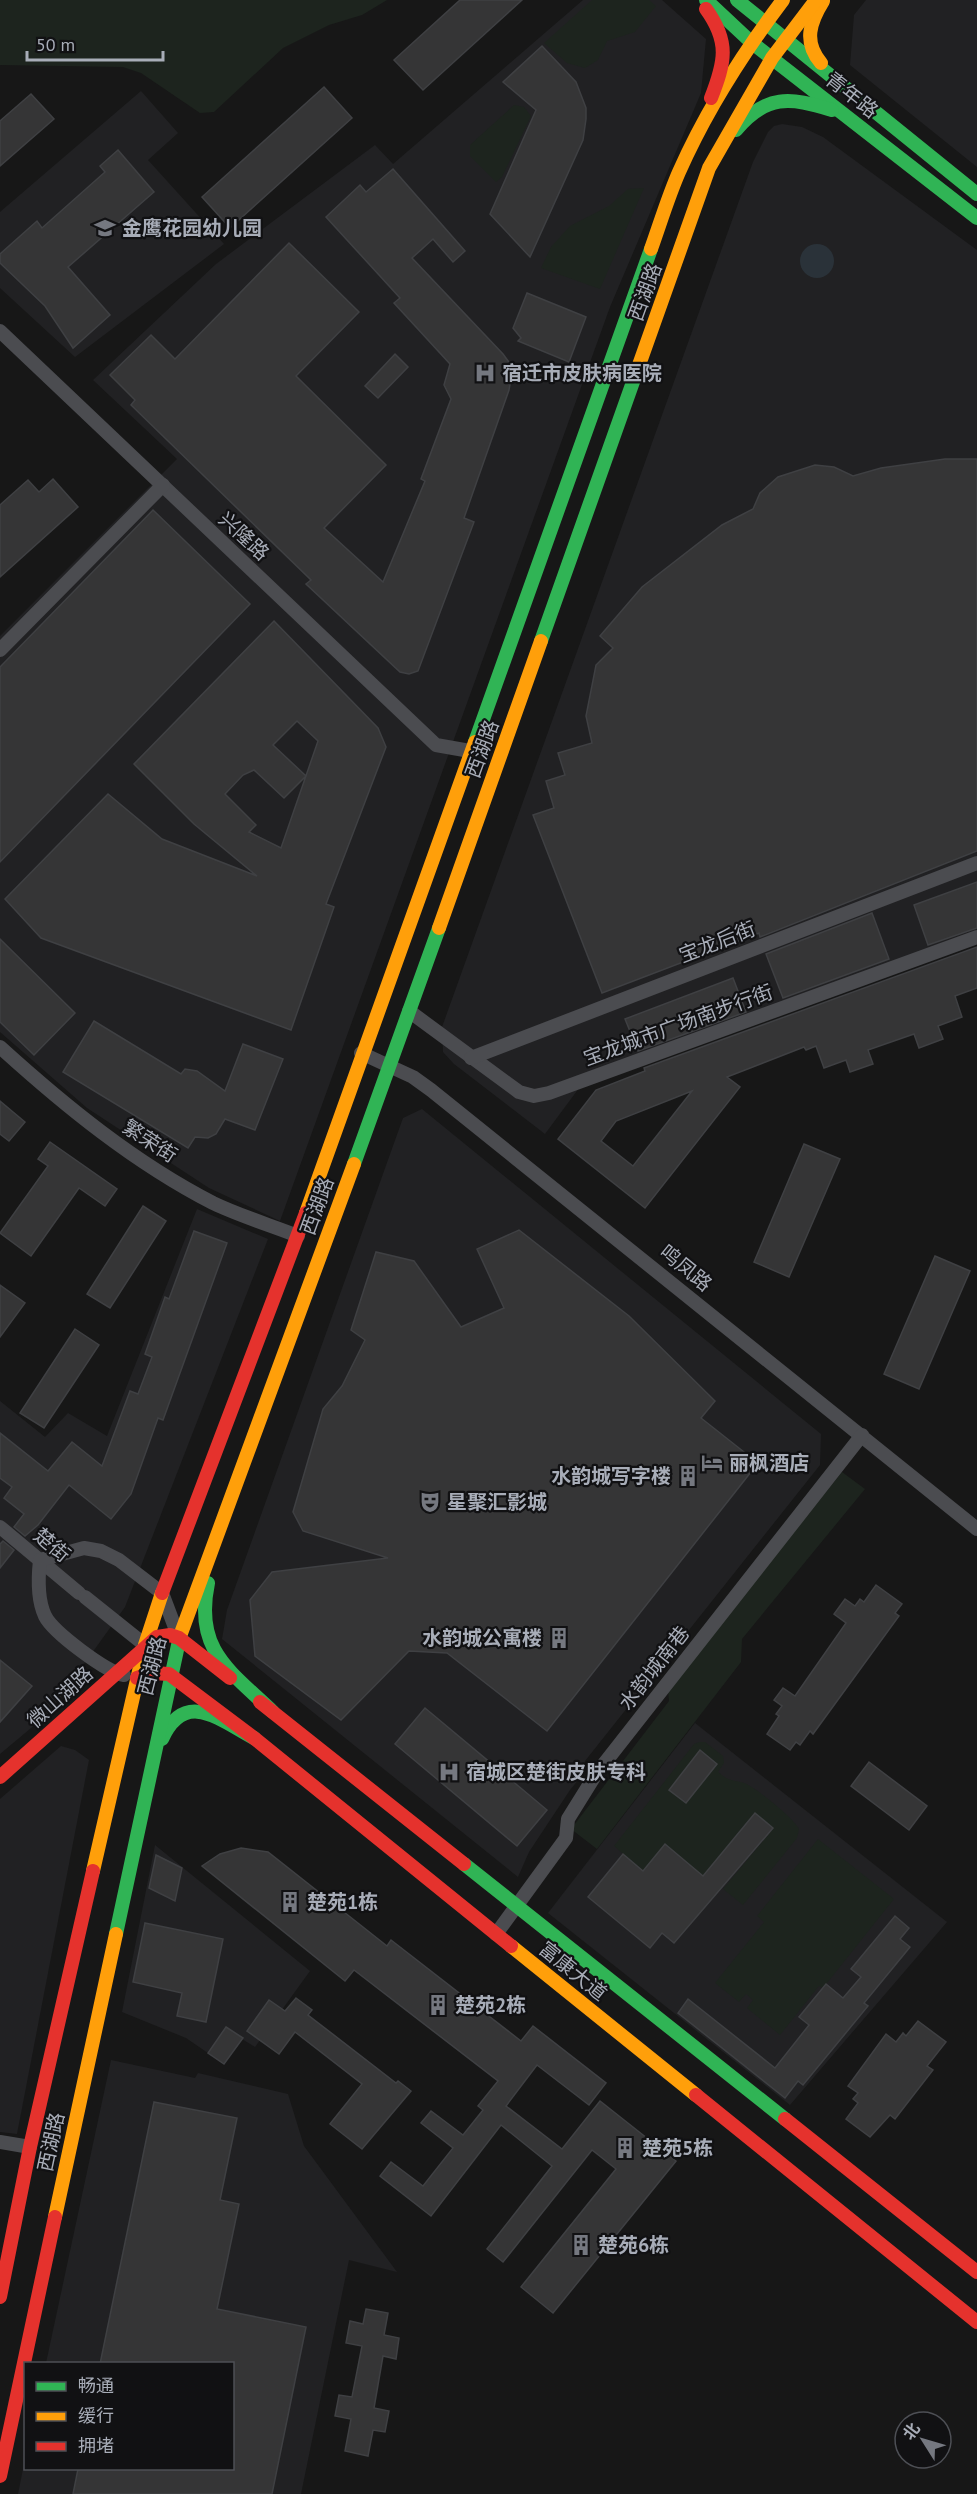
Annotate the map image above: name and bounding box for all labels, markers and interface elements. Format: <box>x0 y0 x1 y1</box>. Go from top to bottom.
scale bar <box>27 24 164 62</box>
text: 50 m <box>36 33 75 56</box>
street label: 青年路 <box>820 66 884 124</box>
place label: 金鹰花园幼儿园 <box>122 215 262 241</box>
school or university icon: 金鹰花园幼儿园 <box>93 216 117 240</box>
street label: 西湖路 <box>623 259 667 325</box>
place label: 宿迁市皮肤病医院 <box>502 360 662 386</box>
hospital icon: 宿迁市皮肤病医院 <box>473 361 497 385</box>
street label: 兴隆路 <box>213 506 275 566</box>
street label: 西湖路 <box>460 716 504 782</box>
street label: 宝龙后街 <box>675 916 759 968</box>
street label: 宝龙城市广场南步行街 <box>580 979 776 1071</box>
street label: 繁荣街 <box>118 1114 182 1168</box>
street label: 西湖路 <box>295 1173 339 1239</box>
street label: 鸣凤路 <box>655 1239 717 1297</box>
place label: 丽枫酒店 <box>729 1450 809 1476</box>
hotel icon: 丽枫酒店 <box>700 1451 724 1475</box>
place label: 水韵城写字楼 <box>551 1463 671 1489</box>
building icon: 水韵城写字楼 <box>676 1464 700 1488</box>
place label: 星聚汇影城 <box>447 1489 547 1515</box>
theatre icon: 星聚汇影城 <box>418 1490 442 1514</box>
street label: 楚街 <box>28 1522 76 1568</box>
street label: 水韵城南巷 <box>613 1621 695 1715</box>
place label: 水韵城公寓楼 <box>422 1625 542 1651</box>
building icon: 水韵城公寓楼 <box>547 1626 571 1650</box>
street label: 西湖路 <box>132 1634 172 1698</box>
street label: 微山湖路 <box>22 1661 98 1733</box>
place label: 宿城区楚街皮肤专科 <box>466 1759 646 1785</box>
hospital icon: 宿城区楚街皮肤专科 <box>437 1760 461 1784</box>
place label: 楚苑1栋 <box>307 1889 378 1915</box>
building icon: 楚苑1栋 <box>278 1890 302 1914</box>
street label: 富康大道 <box>534 1936 612 2006</box>
place label: 楚苑2栋 <box>455 1992 526 2018</box>
building icon: 楚苑2栋 <box>426 1993 450 2017</box>
street label: 西湖路 <box>32 2110 70 2174</box>
place label: 楚苑5栋 <box>642 2135 713 2161</box>
building icon: 楚苑5栋 <box>613 2136 637 2160</box>
place label: 楚苑6栋 <box>598 2232 669 2258</box>
building icon: 楚苑6栋 <box>569 2233 593 2257</box>
legend <box>24 2362 234 2470</box>
text: 畅通 <box>78 2374 114 2397</box>
text: 缓行 <box>78 2404 114 2427</box>
north arrow <box>893 2410 953 2470</box>
text: 北 <box>898 2419 924 2443</box>
text: 拥堵 <box>78 2434 114 2457</box>

